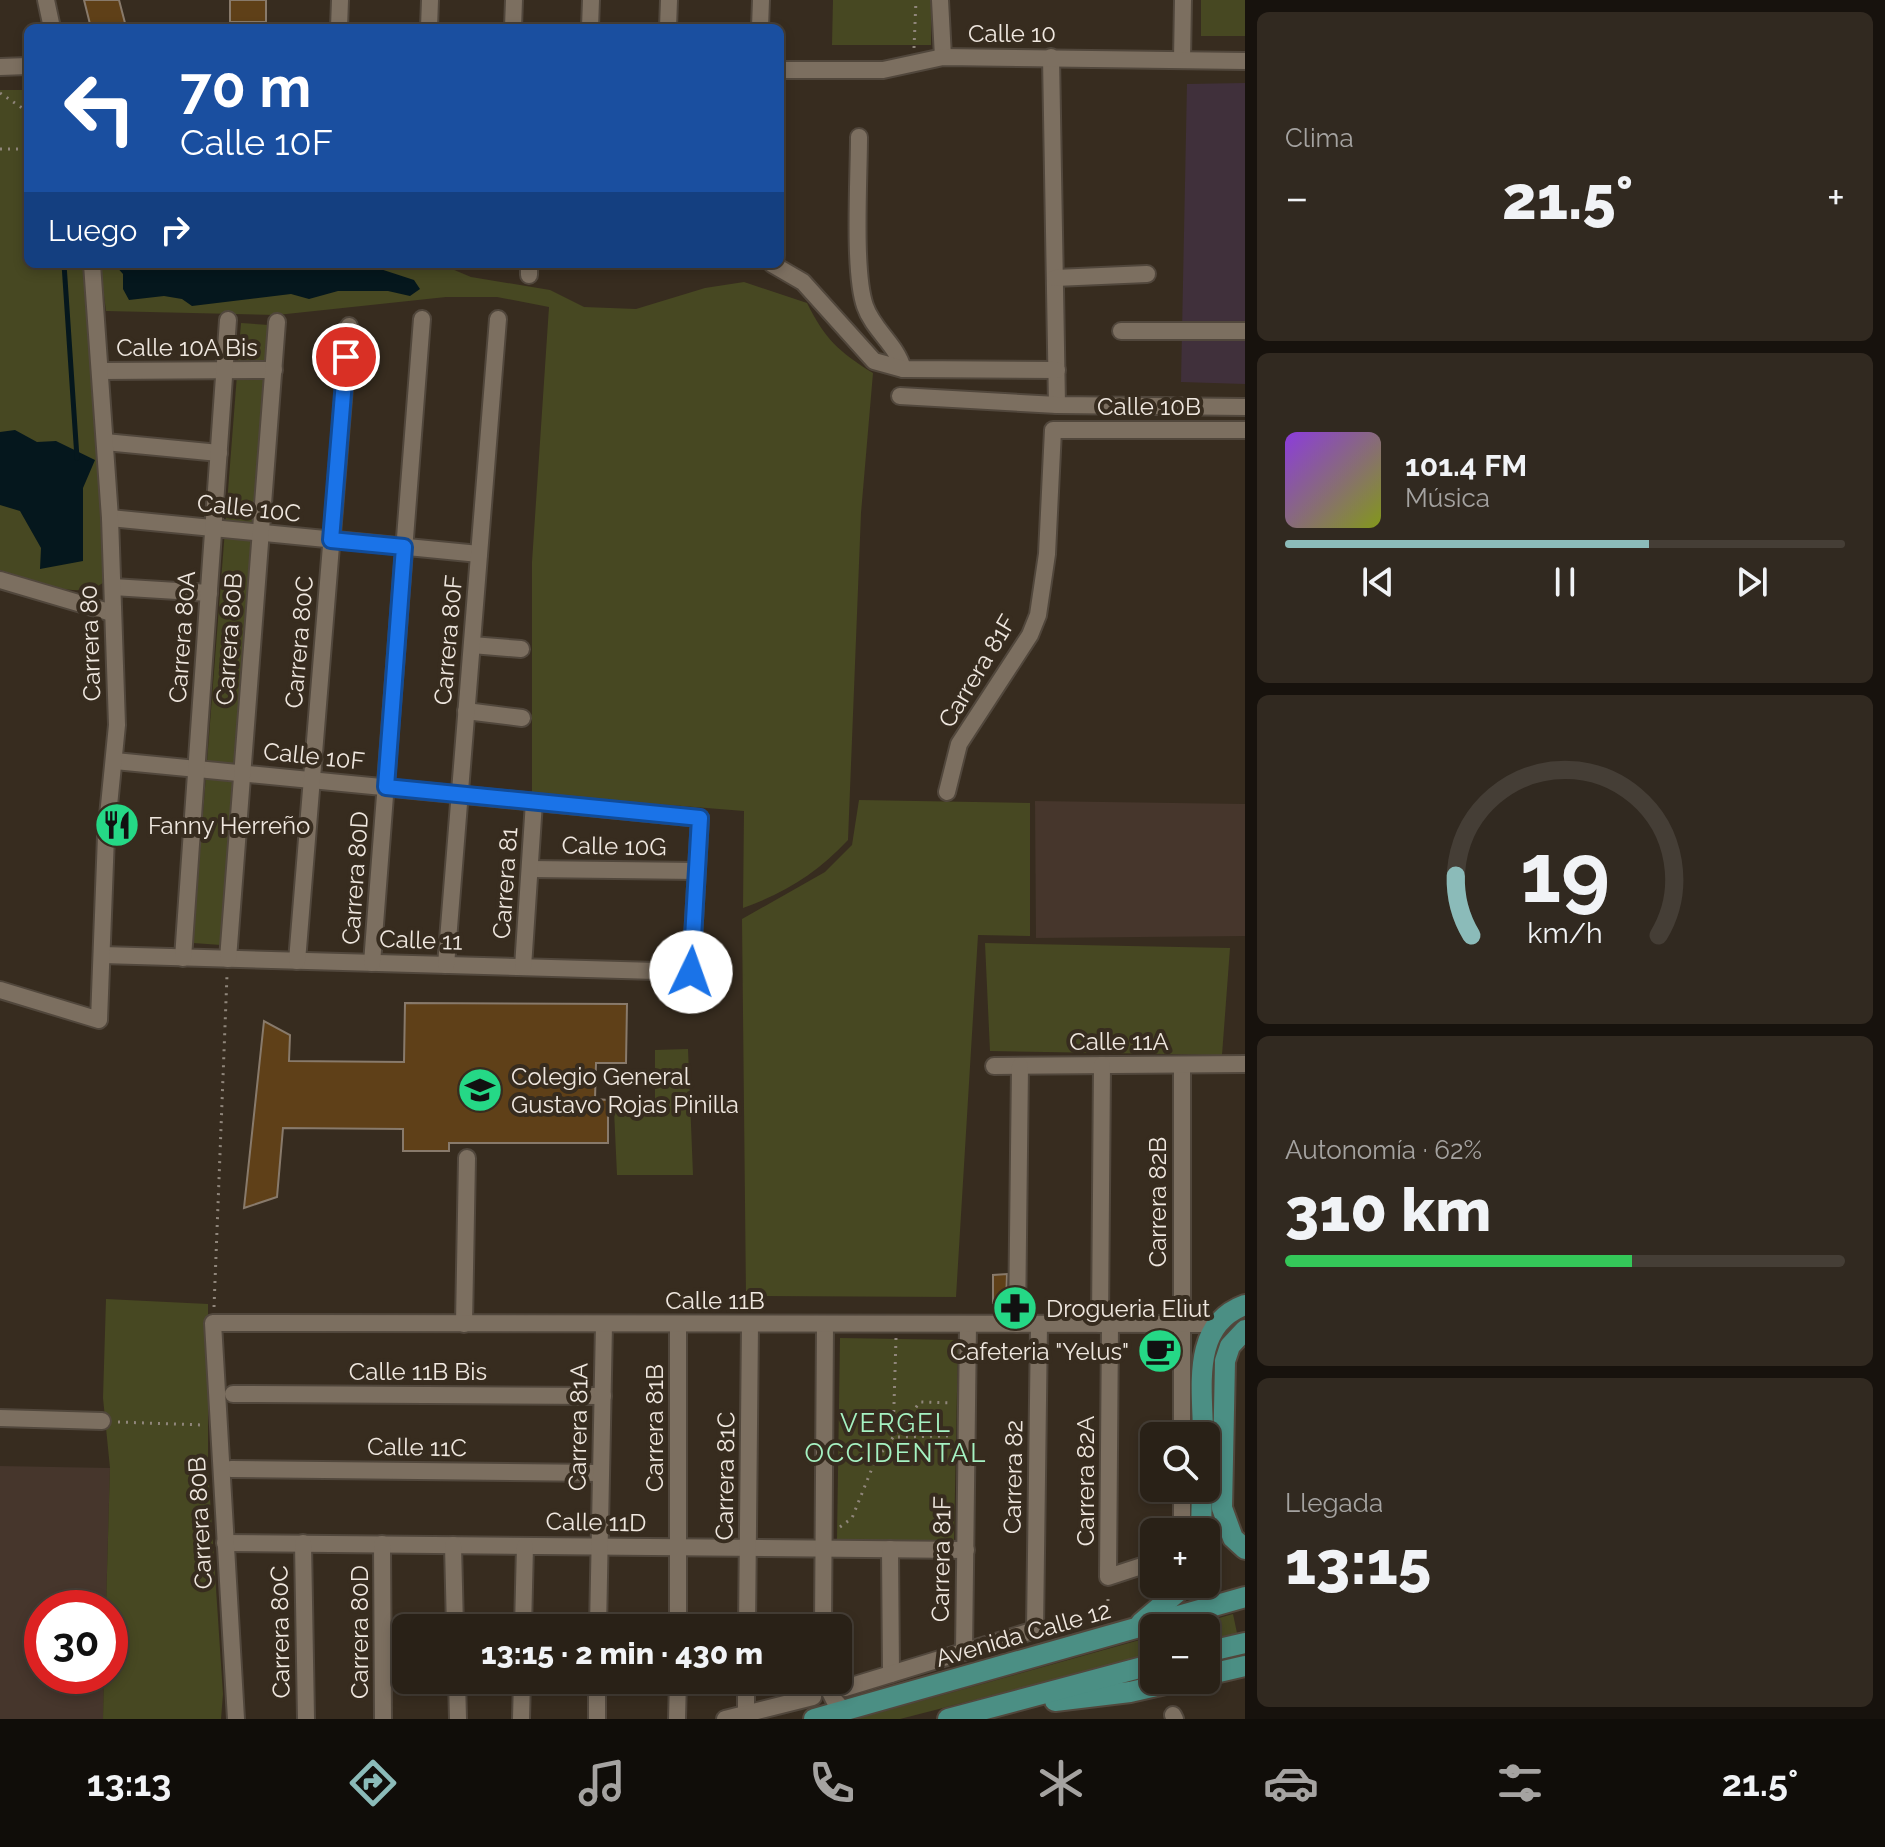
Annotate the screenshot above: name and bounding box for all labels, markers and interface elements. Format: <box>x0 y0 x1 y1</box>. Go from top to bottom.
street label: Calle 10 <box>968 19 1056 48</box>
text: 70 m <box>180 54 311 120</box>
icon: left <box>48 56 152 160</box>
text: Calle 10F <box>180 121 333 163</box>
text: Clima <box>1285 123 1354 153</box>
text: 21.5° <box>1502 163 1633 233</box>
text: − <box>1285 172 1309 223</box>
text: + <box>1827 172 1845 223</box>
icon: right <box>153 208 197 252</box>
text: Luego <box>48 213 137 248</box>
pin <box>312 323 380 391</box>
street label: Calle 10A Bis <box>116 333 258 362</box>
icon: arrive <box>324 335 368 379</box>
street label: Calle 10B <box>1097 392 1201 421</box>
text: 101.4 FM <box>1405 448 1527 483</box>
text: Música <box>1405 483 1490 513</box>
street label: Calle 10C <box>196 488 302 528</box>
icon: previous <box>1356 560 1400 604</box>
icon: pause <box>1543 560 1587 604</box>
icon: next <box>1730 560 1774 604</box>
street label: Carrera 80A <box>163 570 201 704</box>
street label: Carrera 80B <box>210 572 248 706</box>
street label: Carrera 80C <box>279 574 319 710</box>
street label: Carrera 80F <box>428 574 468 706</box>
street label: Carrera 80 <box>73 584 107 702</box>
street label: Carrera 81F <box>932 609 1022 733</box>
street label: Calle 10F <box>262 736 366 776</box>
restaurant icon: Fanny Herreño <box>93 801 141 849</box>
street label: Carrera 80D <box>336 810 374 946</box>
place label: Fanny Herreño <box>148 811 310 840</box>
text: 19 <box>1520 823 1610 920</box>
street label: Carrera 81 <box>487 826 523 940</box>
street label: Calle 10G <box>561 831 667 861</box>
text: km/h <box>1527 916 1603 950</box>
street label: Calle 11 <box>379 924 463 956</box>
position arrow <box>649 930 733 1014</box>
street label: Calle 11A <box>1069 1027 1169 1056</box>
place label: Colegio General Gustavo Rojas Pinilla <box>511 1062 739 1119</box>
school or university icon: Colegio General Gustavo Rojas Pinilla <box>456 1066 504 1114</box>
text: Autonomía · 62% <box>1285 1135 1482 1165</box>
street label: Carrera 82B <box>1143 1137 1172 1267</box>
text: 310 km <box>1285 1175 1491 1245</box>
pharmacy icon: Drogueria Eliut <box>991 1284 1039 1332</box>
street label: Calle 11B <box>665 1286 765 1315</box>
place label: Drogueria Eliut <box>1046 1294 1210 1323</box>
cafe icon: Cafeteria "Yelus" <box>1136 1327 1184 1375</box>
place label: Cafeteria "Yelus" <box>950 1337 1129 1366</box>
street label: Calle 11B Bis <box>349 1357 487 1386</box>
street label: Carrera 81A <box>562 1363 594 1491</box>
street label: Carrera 81B <box>640 1364 669 1492</box>
district label: VERGEL OCCIDENTAL <box>805 1408 987 1468</box>
street label: Carrera 81C <box>709 1411 741 1541</box>
street label: Carrera 82A <box>1071 1416 1100 1546</box>
street label: Carrera 82 <box>998 1420 1028 1534</box>
map controls <box>1140 1422 1220 1694</box>
button: search <box>1140 1422 1220 1502</box>
street label: Calle 11C <box>367 1432 467 1462</box>
street label: Carrera 80B <box>182 1456 218 1590</box>
text: Llegada <box>1285 1488 1383 1518</box>
street label: Carrera 81F <box>925 1496 957 1622</box>
street label: Calle 11D <box>545 1507 647 1537</box>
button: + <box>1140 1518 1220 1598</box>
text: 13:15 <box>1285 1528 1431 1598</box>
street label: Carrera 80C <box>264 1565 296 1699</box>
street label: Carrera 80D <box>345 1565 374 1699</box>
speed limit sign: 30 <box>24 1590 128 1694</box>
street label: Avenida Calle 12 <box>932 1595 1114 1673</box>
button: − <box>1140 1614 1220 1694</box>
text: 13:15 · 2 min · 430 m <box>481 1636 763 1671</box>
icon: directions <box>345 1755 401 1811</box>
icon: music <box>574 1755 630 1811</box>
icon: phone <box>804 1755 860 1811</box>
icon: climate <box>1033 1755 1089 1811</box>
icon: car <box>1263 1755 1319 1811</box>
icon: filters <box>1492 1755 1548 1811</box>
text: 13:13 <box>87 1762 171 1804</box>
text: 21.5° <box>1722 1762 1798 1804</box>

